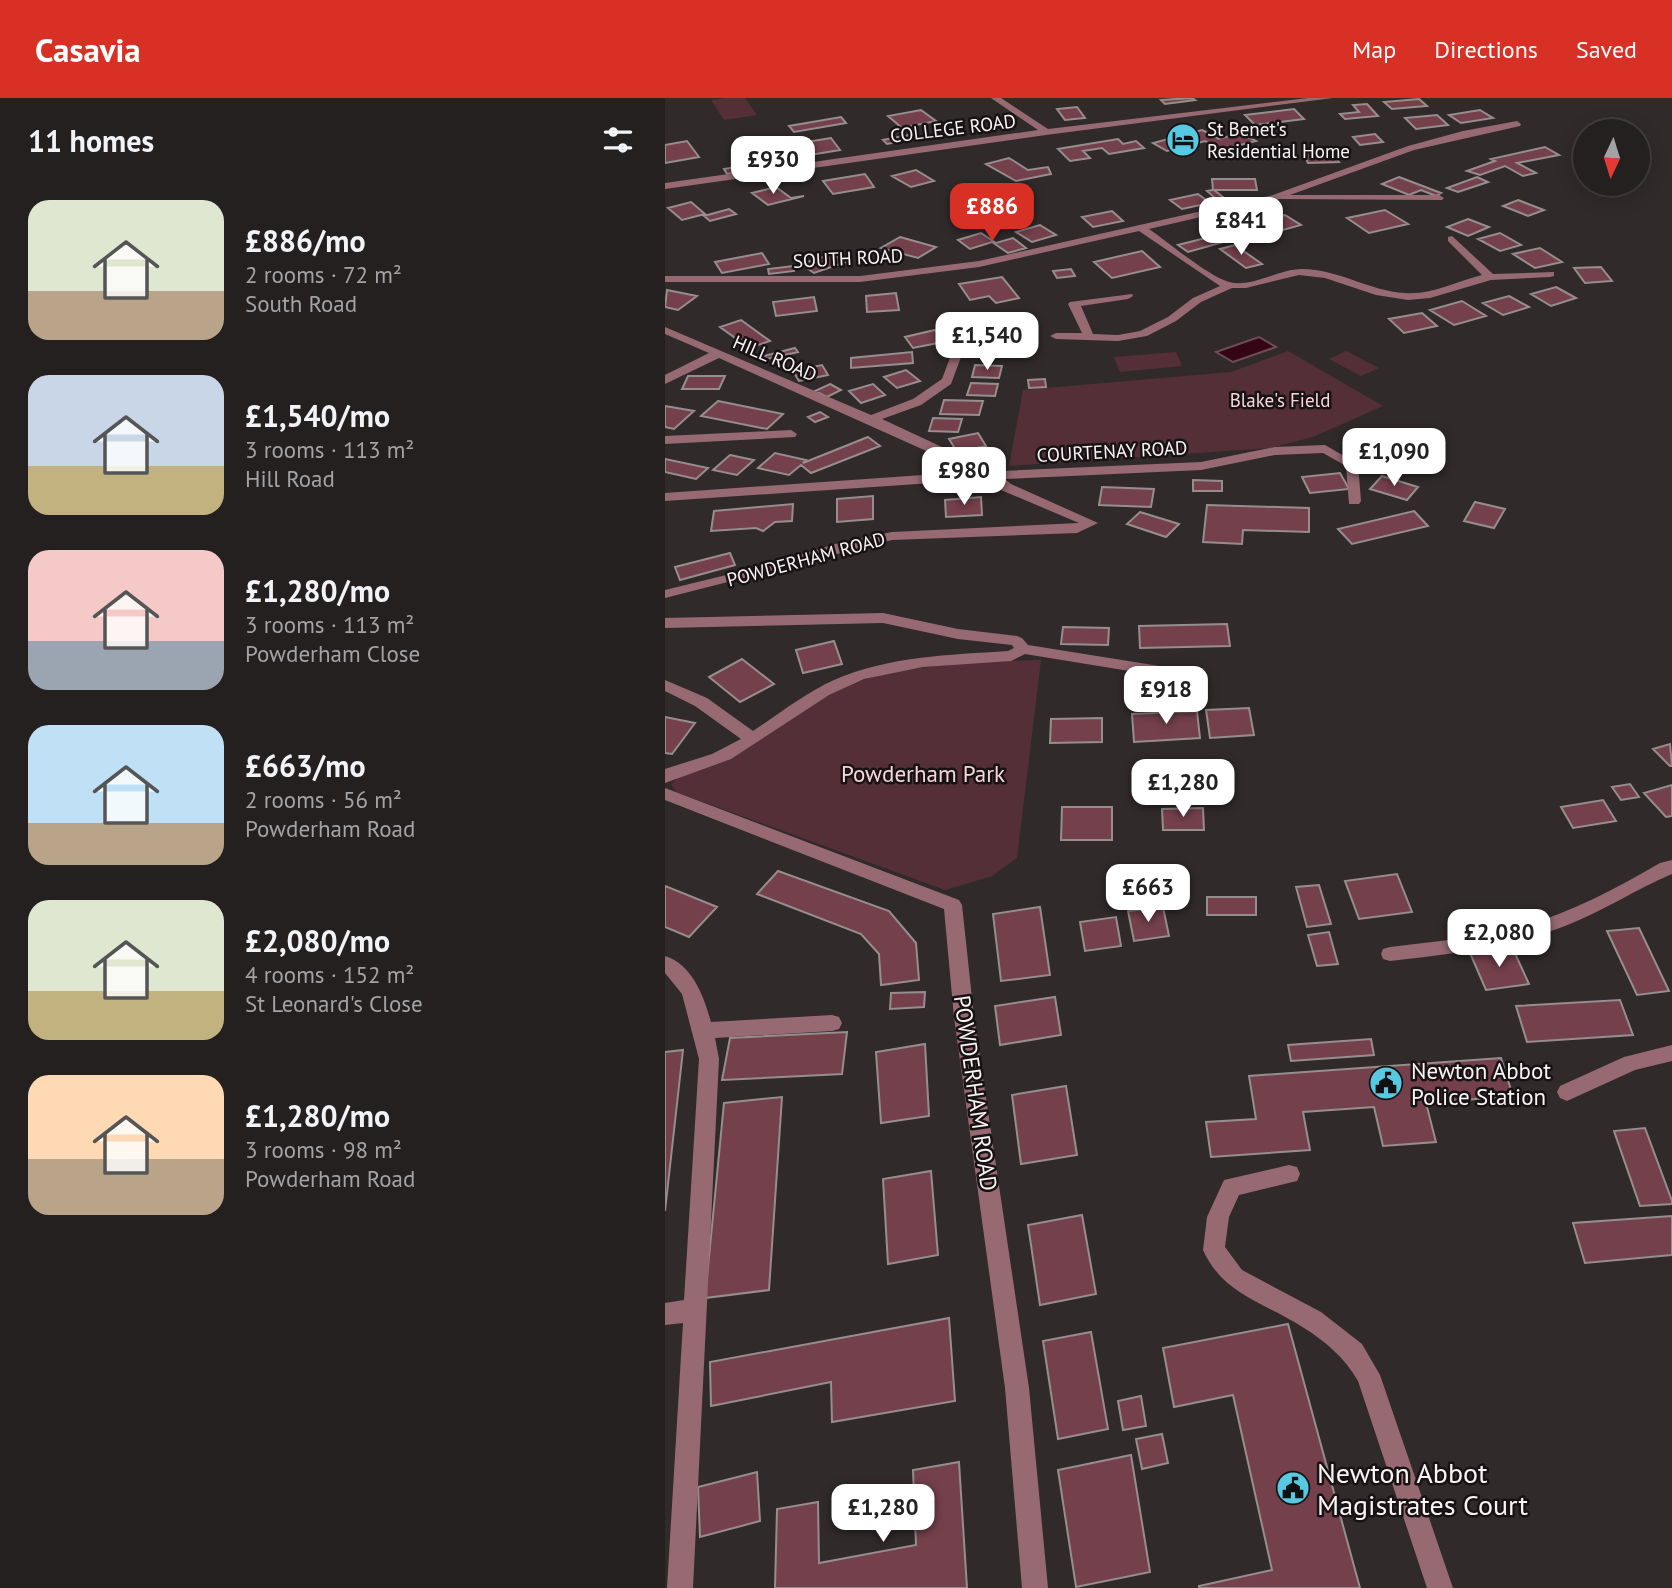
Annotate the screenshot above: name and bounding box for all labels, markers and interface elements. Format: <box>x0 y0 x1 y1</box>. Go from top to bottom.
text: Casavia <box>35 28 141 71</box>
text: Map <box>1352 34 1396 65</box>
text: Directions <box>1434 34 1538 65</box>
text: Saved <box>1576 34 1637 65</box>
street label: COLLEGE ROAD <box>889 108 1017 148</box>
place label: St Benet's Residential Home <box>1207 117 1350 163</box>
north arrow <box>1573 119 1650 196</box>
map controls <box>1573 119 1650 196</box>
text: 11 homes <box>28 121 154 160</box>
icon: filters <box>599 121 637 159</box>
hotel icon: St Benet's Residential Home <box>1164 121 1202 159</box>
pin: £930 <box>732 136 814 196</box>
text: £930 <box>747 144 799 173</box>
pin: £886 <box>951 184 1033 243</box>
text: £886 <box>966 191 1018 220</box>
pin: £841 <box>1200 198 1282 257</box>
text: £841 <box>1215 205 1267 234</box>
text: £886/mo <box>245 221 366 260</box>
icon: home <box>84 228 168 312</box>
street label: SOUTH ROAD <box>792 243 904 273</box>
text: 2 rooms · 72 m² <box>245 260 402 289</box>
text: South Road <box>245 289 357 318</box>
pin: £1,540 <box>930 313 1044 372</box>
text: £1,540 <box>951 320 1023 349</box>
street label: HILL ROAD <box>729 330 821 386</box>
park label: Blake's Field <box>1230 388 1330 412</box>
text: £1,540/mo <box>245 396 390 435</box>
icon: home <box>84 403 168 487</box>
pin: £1,090 <box>1337 428 1451 488</box>
text: 3 rooms · 113 m² <box>245 435 414 464</box>
street label: COURTENAY ROAD <box>1036 435 1188 467</box>
text: £1,090 <box>1358 436 1430 465</box>
pin: £980 <box>923 448 1005 507</box>
text: £980 <box>938 455 990 484</box>
text: Hill Road <box>245 464 335 493</box>
street label: POWDERHAM ROAD <box>724 526 888 592</box>
text: £1,280/mo <box>245 571 390 610</box>
icon: home <box>84 578 168 662</box>
text: 3 rooms · 113 m² <box>245 610 414 639</box>
text: Powderham Close <box>245 639 420 668</box>
pin: £918 <box>1125 666 1207 726</box>
text: £918 <box>1140 674 1192 703</box>
text: £663/mo <box>245 746 366 785</box>
icon: home <box>84 753 168 837</box>
park label: Powderham Park <box>841 759 1005 788</box>
pin: £1,280 <box>1126 760 1240 819</box>
text: £1,280 <box>1147 767 1219 796</box>
text: 2 rooms · 56 m² <box>245 785 402 814</box>
text: Powderham Road <box>245 814 415 843</box>
pin: £663 <box>1107 864 1189 924</box>
text: £663 <box>1122 872 1174 901</box>
pin: £2,080 <box>1442 910 1556 969</box>
text: £2,080 <box>1463 917 1535 946</box>
text: £2,080/mo <box>245 921 390 960</box>
icon: home <box>84 928 168 1012</box>
text: 4 rooms · 152 m² <box>245 960 414 989</box>
text: St Leonard's Close <box>245 989 423 1018</box>
street label: POWDERHAM ROAD <box>948 993 1004 1193</box>
place label: Newton Abbot Police Station <box>1411 1056 1551 1111</box>
public building icon: Newton Abbot Police Station <box>1367 1064 1405 1102</box>
text: £1,280/mo <box>245 1096 390 1135</box>
icon: home <box>84 1103 168 1187</box>
text: 3 rooms · 98 m² <box>245 1135 402 1164</box>
text: Powderham Road <box>245 1164 415 1193</box>
place label: Newton Abbot Magistrates Court <box>1317 1454 1528 1523</box>
public building icon: Newton Abbot Magistrates Court <box>1274 1469 1312 1507</box>
pin: £1,280 <box>826 1484 940 1544</box>
text: £1,280 <box>847 1492 919 1521</box>

